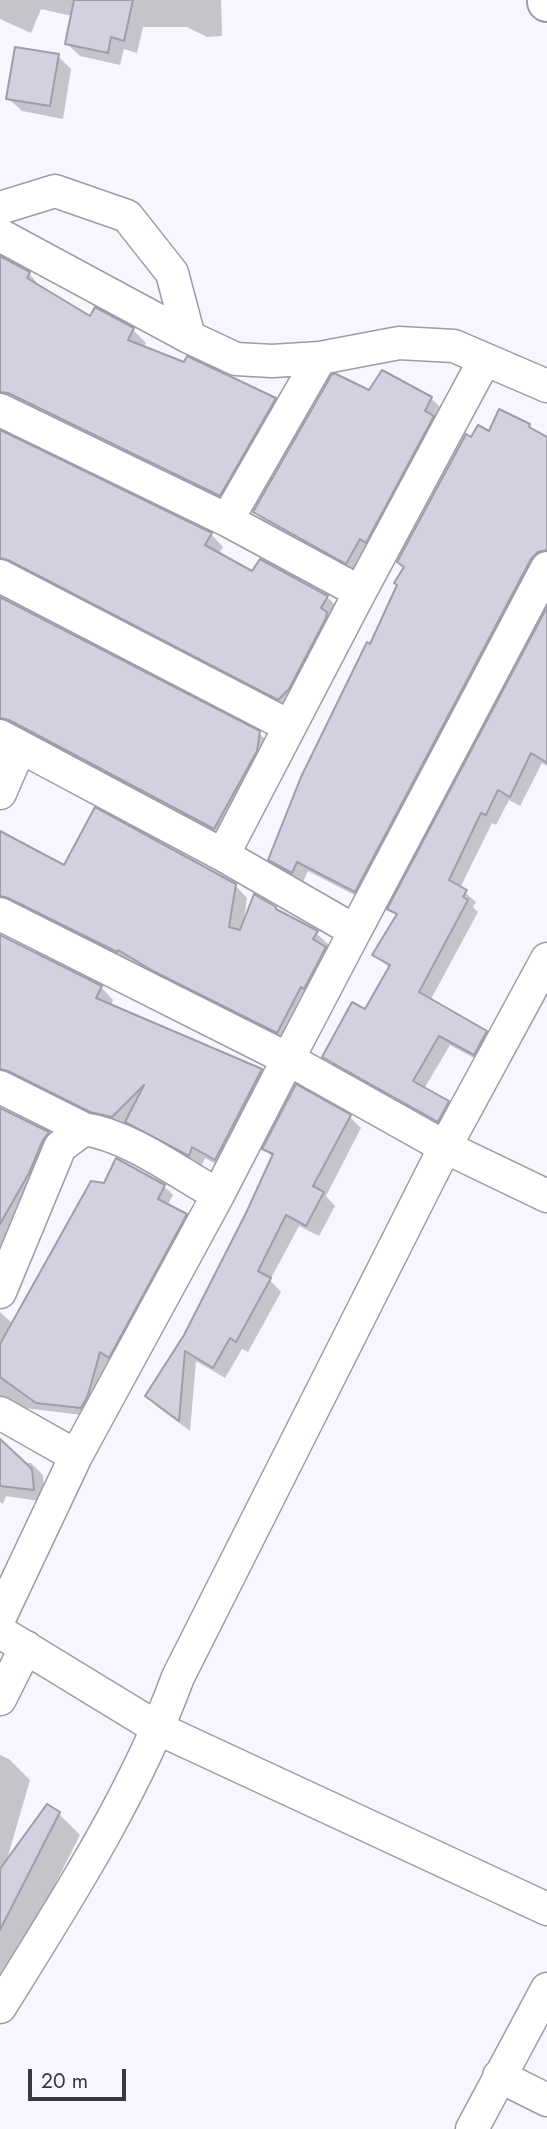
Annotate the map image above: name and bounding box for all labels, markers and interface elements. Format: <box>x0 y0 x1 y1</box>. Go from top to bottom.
scale bar <box>32 2056 130 2100</box>
text: 20 m <box>41 2066 88 2096</box>

